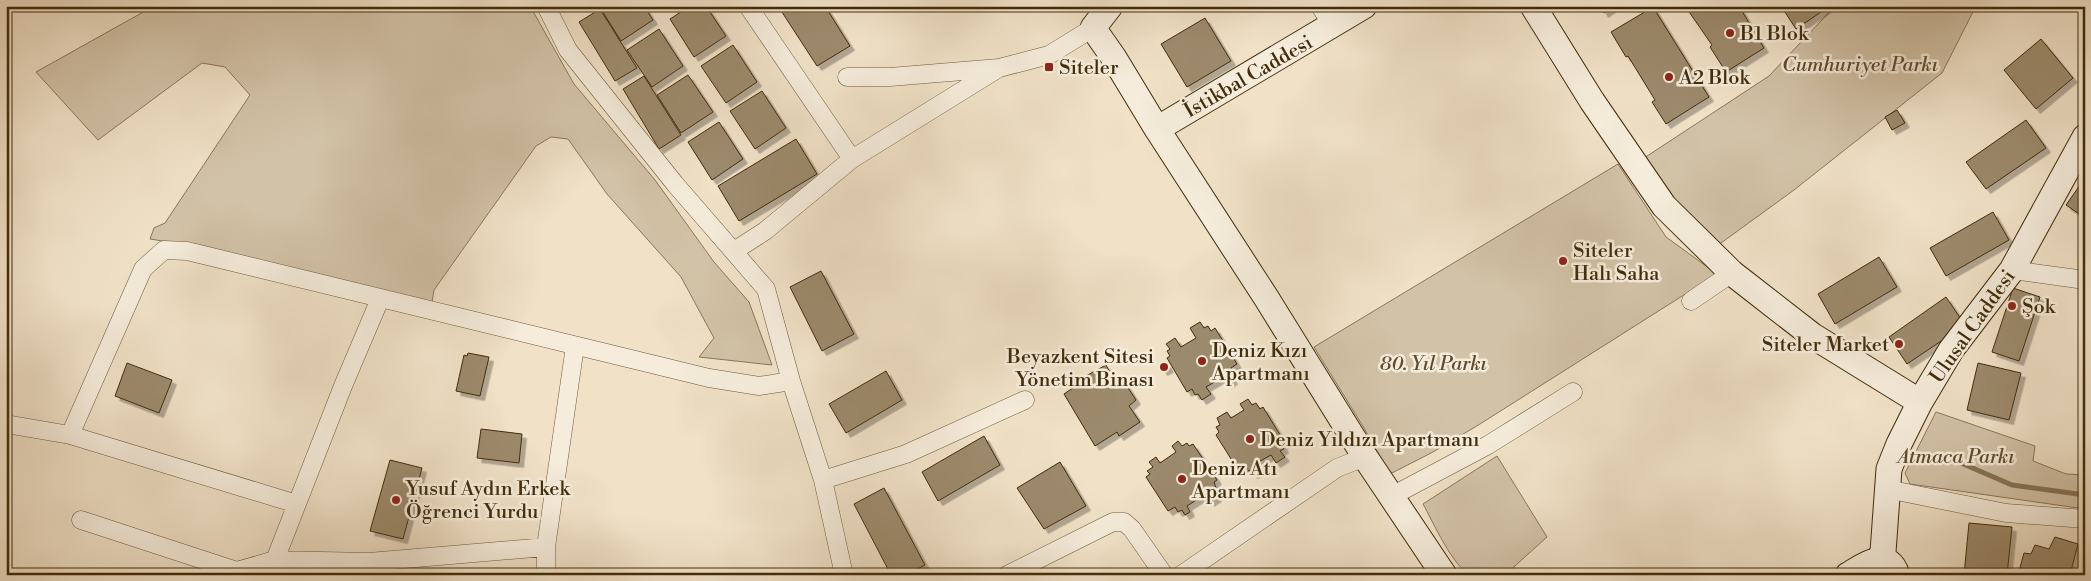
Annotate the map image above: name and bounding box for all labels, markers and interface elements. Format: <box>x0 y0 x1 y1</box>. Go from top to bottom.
place label: B1 Blok <box>1739 22 1810 47</box>
marker: B1 Blok <box>1724 27 1736 39</box>
street label: İstikbal Caddesi <box>1180 29 1318 124</box>
park label: Cumhuriyet Parkı <box>1782 53 1939 78</box>
place label: Siteler <box>1059 56 1119 81</box>
marker: Siteler <box>1043 61 1055 73</box>
place label: A2 Blok <box>1678 66 1751 91</box>
marker: A2 Blok <box>1663 71 1675 83</box>
place label: Siteler Halı Saha <box>1573 239 1660 287</box>
marker: Siteler Halı Saha <box>1557 255 1569 267</box>
street label: Ulusal Caddesi <box>1925 265 2022 389</box>
place label: Şok <box>2022 295 2057 320</box>
marker: Şok <box>2006 300 2018 312</box>
place label: Siteler Market <box>1762 333 1889 358</box>
marker: Siteler Market <box>1893 338 1905 350</box>
place label: Deniz Kızı Apartmanı <box>1211 339 1310 387</box>
place label: Beyazkent Sitesi Yönetim Binası <box>1006 345 1154 393</box>
park label: 80. Yıl Parkı <box>1379 352 1488 377</box>
marker: Deniz Kızı Apartmanı <box>1196 355 1208 367</box>
marker: Beyazkent Sitesi Yönetim Binası <box>1158 361 1170 373</box>
place label: Deniz Yıldızı Apartmanı <box>1260 428 1480 453</box>
marker: Deniz Yıldızı Apartmanı <box>1244 433 1256 445</box>
park label: Atmaca Parkı <box>1895 445 2015 470</box>
place label: Deniz Atı Apartmanı <box>1191 457 1290 505</box>
marker: Deniz Atı Apartmanı <box>1176 473 1188 485</box>
place label: Yusuf Aydın Erkek Öğrenci Yurdu <box>405 477 571 525</box>
marker: Yusuf Aydın Erkek Öğrenci Yurdu <box>390 494 402 506</box>

